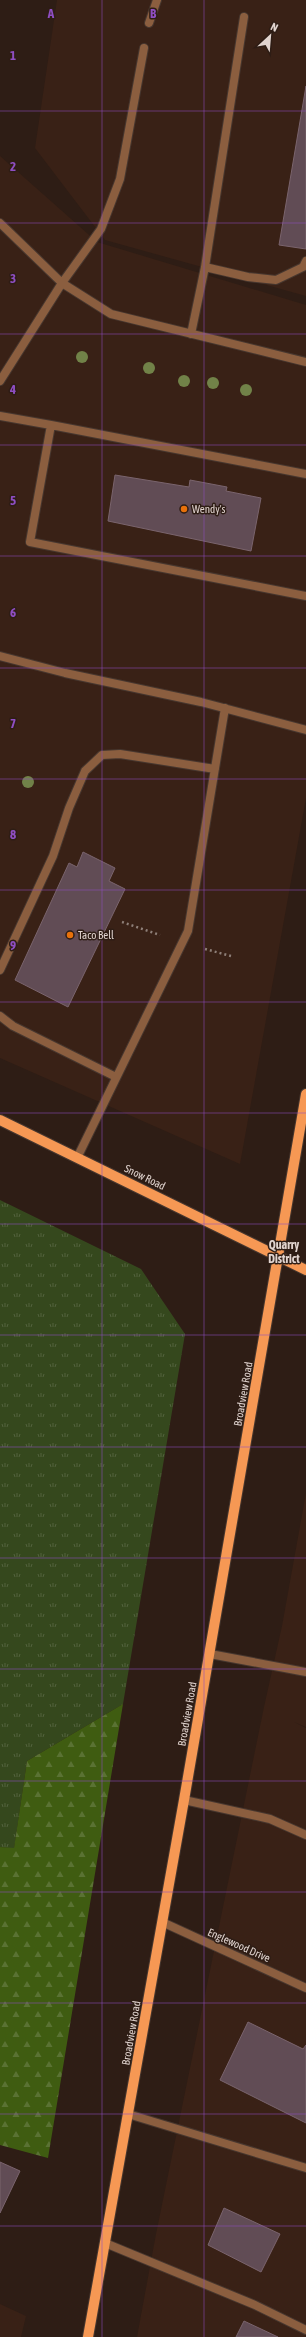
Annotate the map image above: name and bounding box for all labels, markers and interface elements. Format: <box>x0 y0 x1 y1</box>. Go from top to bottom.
text: A <box>47 6 55 21</box>
text: B <box>150 6 157 21</box>
north arrow <box>250 16 290 56</box>
text: N <box>269 20 280 34</box>
text: 1 <box>10 48 16 63</box>
text: 2 <box>10 159 16 174</box>
text: 3 <box>10 271 16 286</box>
text: 4 <box>9 382 16 397</box>
text: 5 <box>10 493 16 508</box>
place label: Wendy's <box>192 503 226 515</box>
marker: Wendy's <box>179 504 189 514</box>
text: 6 <box>10 605 16 620</box>
text: 7 <box>10 716 16 731</box>
text: 8 <box>10 827 16 842</box>
place label: Taco Bell <box>78 929 114 941</box>
marker: Taco Bell <box>65 930 75 940</box>
text: 9 <box>10 938 16 953</box>
street label: Snow Road <box>123 1162 167 1192</box>
district label: Quarry District <box>268 1238 300 1266</box>
street label: Broadview Road <box>231 1361 255 1427</box>
street label: Broadview Road <box>175 1681 199 1747</box>
street label: Englewood Drive <box>206 1926 272 1964</box>
street label: Broadview Road <box>119 2000 143 2066</box>

